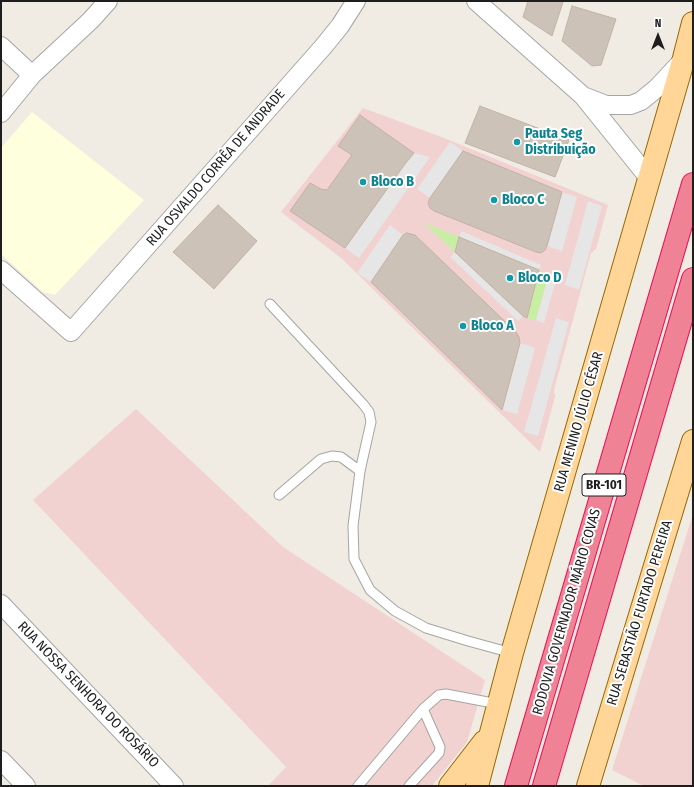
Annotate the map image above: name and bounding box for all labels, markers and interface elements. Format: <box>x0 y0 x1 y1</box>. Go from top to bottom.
north arrow <box>638 16 678 56</box>
text: N <box>655 17 661 30</box>
street label: RUA OSVALDO CORRÊA DE ANDRADE <box>143 86 289 250</box>
place label: Pauta Seg Distribuição <box>525 126 596 158</box>
marker: Pauta Seg Distribuição <box>512 137 522 147</box>
place label: Bloco B <box>371 174 414 190</box>
marker: Bloco B <box>358 177 368 187</box>
place label: Bloco C <box>502 192 545 208</box>
marker: Bloco C <box>489 195 499 205</box>
place label: Bloco D <box>518 270 562 286</box>
marker: Bloco D <box>505 273 515 283</box>
place label: Bloco A <box>471 318 514 334</box>
marker: Bloco A <box>458 321 468 331</box>
street label: RUA MENINO JÚLIO CÉSAR <box>551 350 607 494</box>
road number: BR-101 <box>582 474 626 496</box>
street label: RODOVIA GOVERNADOR MÁRIO COVAS <box>529 507 605 717</box>
street label: RUA SEBASTIÃO FURTADO PEREIRA <box>604 518 676 708</box>
street label: RUA NOSSA SENHORA DO ROSÁRIO <box>14 619 162 771</box>

